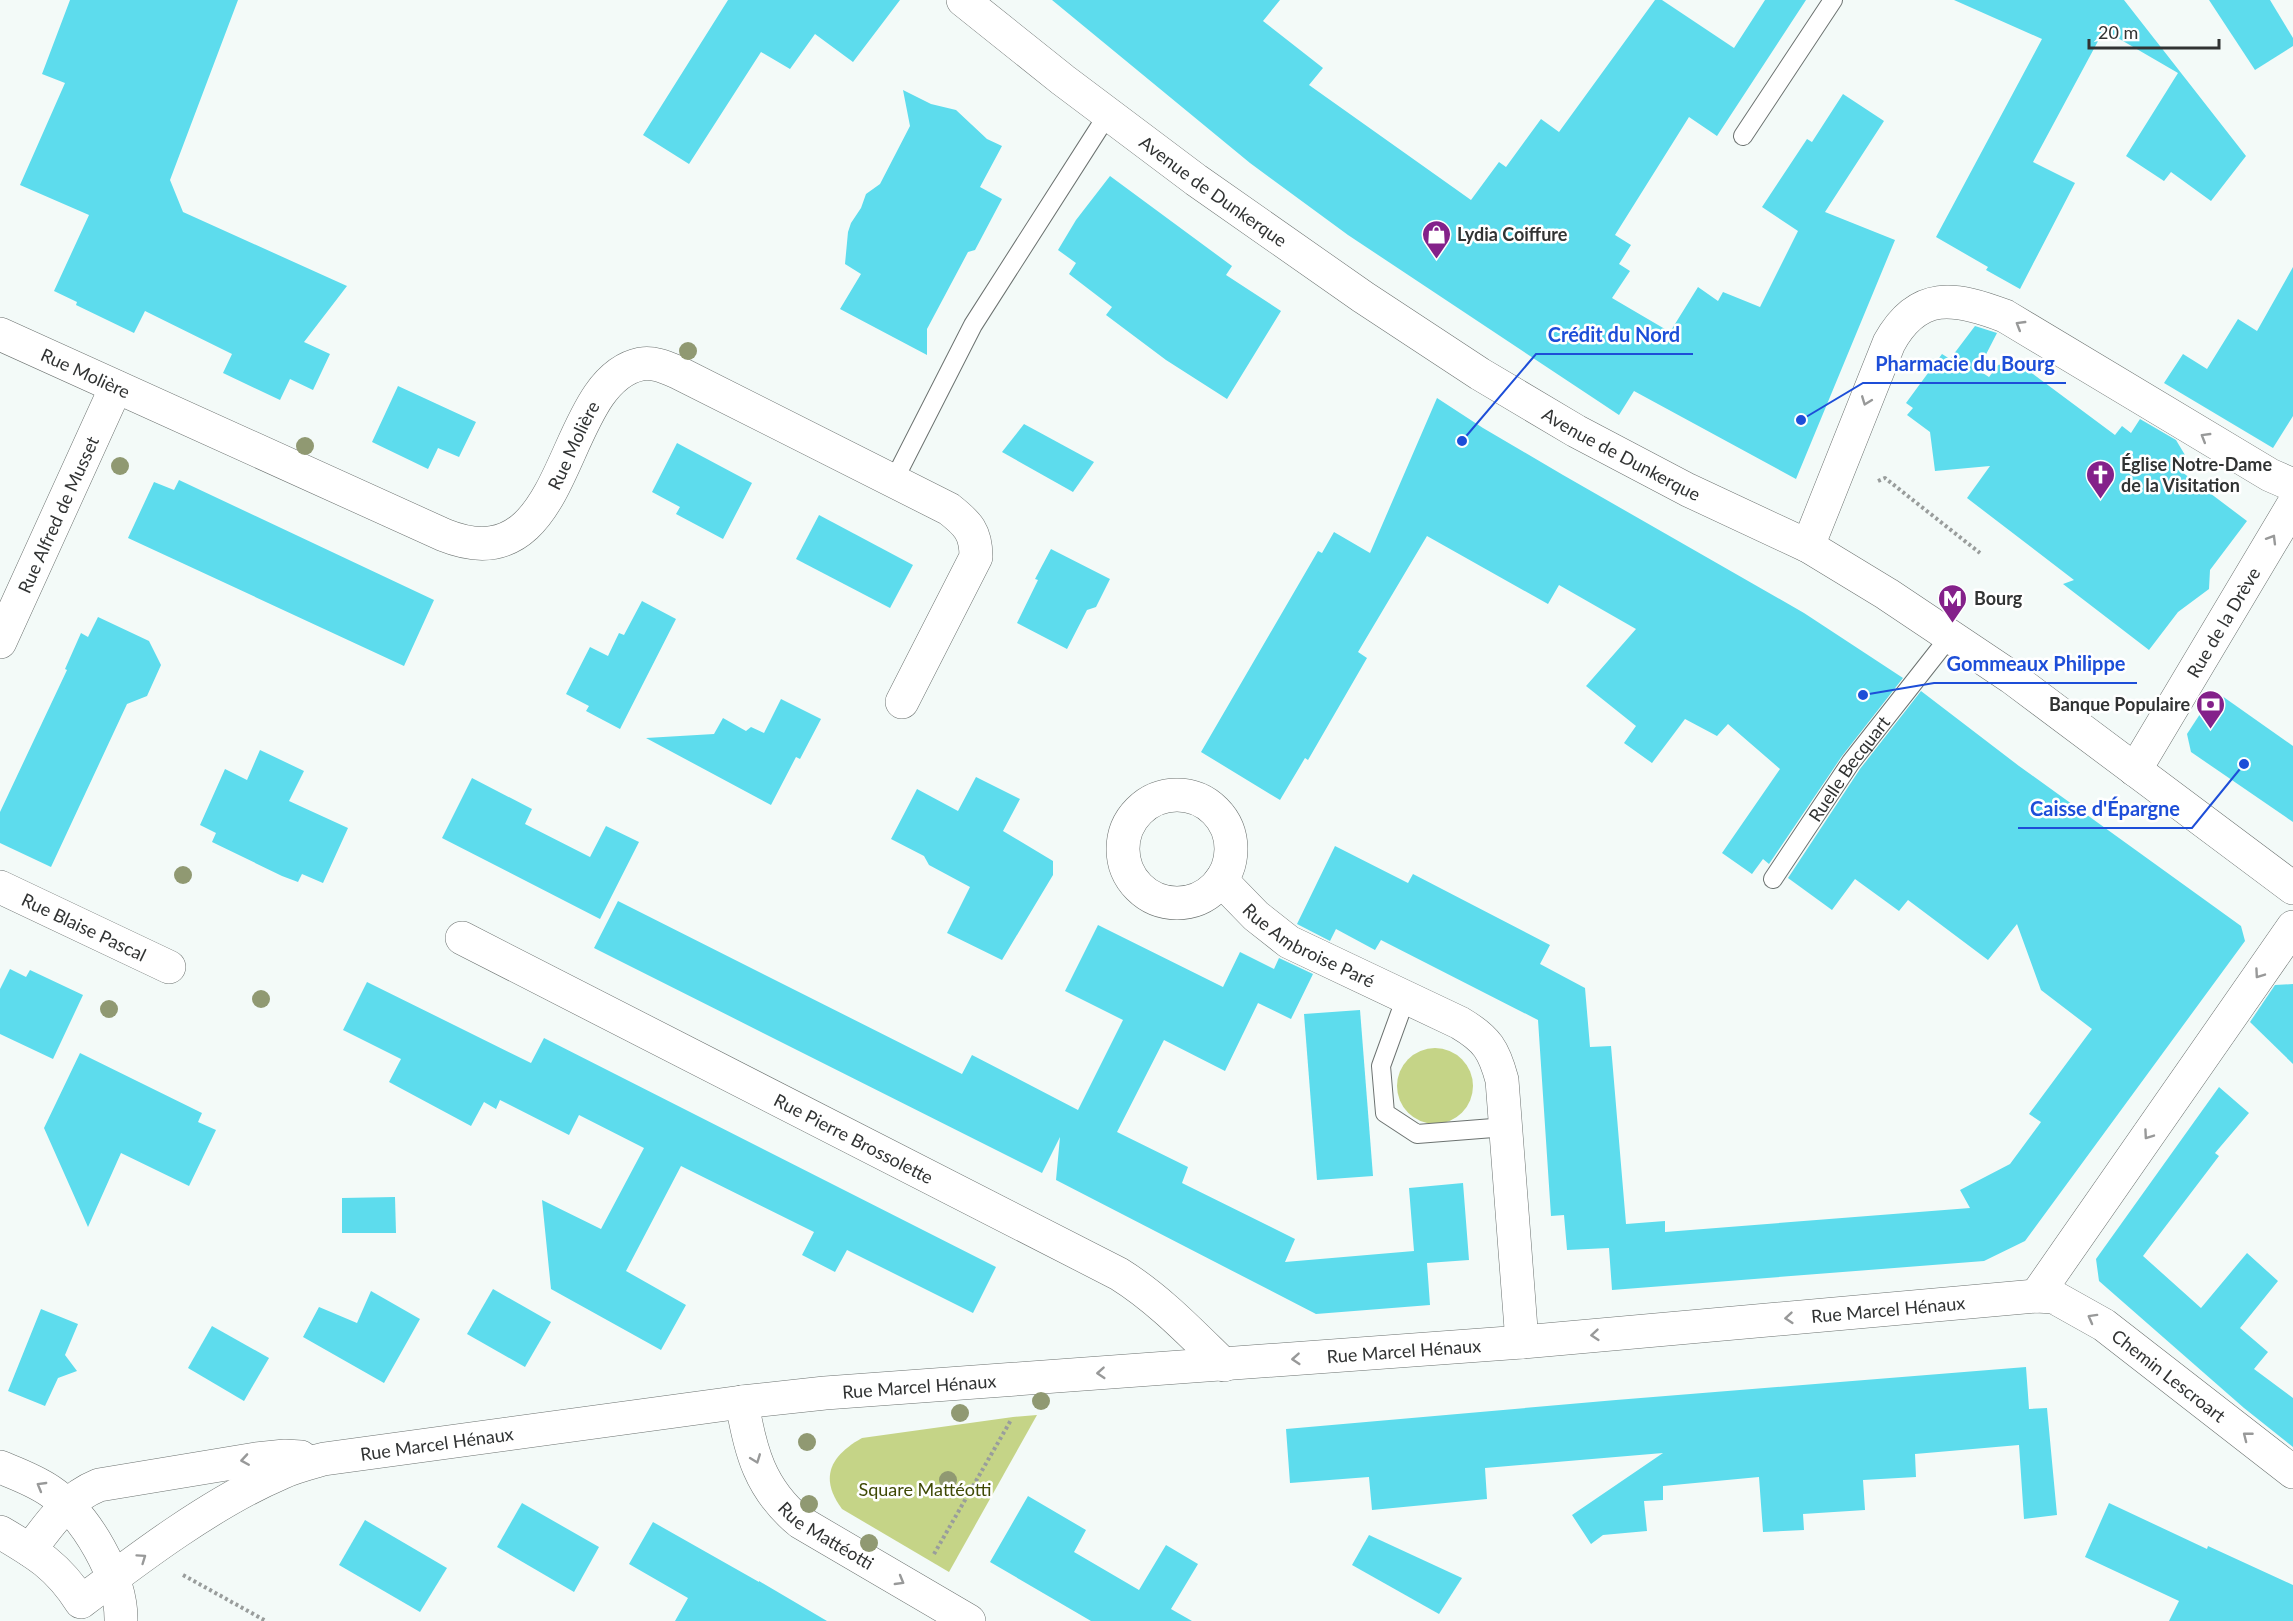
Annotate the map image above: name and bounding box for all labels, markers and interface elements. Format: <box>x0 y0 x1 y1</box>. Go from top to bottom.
scale bar <box>2089 12 2220 50</box>
text: 20 m <box>2098 21 2138 43</box>
street label: Avenue de Dunkerque <box>1135 131 1291 251</box>
shop icon: Lydia Coiffure <box>1420 218 1452 260</box>
place label: Lydia Coiffure <box>1457 223 1568 245</box>
callout: Crédit du Nord <box>1536 316 1693 354</box>
one-way arrow <box>2016 321 2026 333</box>
text: Crédit du Nord <box>1548 322 1680 346</box>
street label: Rue Molière <box>38 343 134 402</box>
callout: Pharmacie du Bourg <box>1863 345 2066 383</box>
text: Pharmacie du Bourg <box>1875 351 2055 375</box>
one-way arrow <box>1861 395 1873 406</box>
street label: Rue Molière <box>543 397 604 493</box>
street label: Avenue de Dunkerque <box>1538 403 1704 505</box>
street label: Rue Alfred de Musset <box>13 432 103 596</box>
one-way arrow <box>2201 432 2211 444</box>
place label: Église Notre-Dame de la Visitation <box>2121 453 2272 496</box>
church icon: Église Notre-Dame de la Visitation <box>2084 458 2116 500</box>
one-way arrow <box>2265 535 2277 545</box>
street label: Rue de la Drève <box>2182 563 2264 681</box>
metro station icon: Bourg <box>1937 582 1969 624</box>
place label: Bourg <box>1974 587 2023 609</box>
callout: Gommeaux Philippe <box>1934 645 2137 683</box>
text: Gommeaux Philippe <box>1947 651 2126 675</box>
bank icon: Banque Populaire <box>2195 688 2227 730</box>
place label: Banque Populaire <box>2049 693 2190 715</box>
street label: Ruelle Becquart <box>1804 711 1894 825</box>
callout: Caisse d'Épargne <box>2018 790 2192 828</box>
text: Caisse d'Épargne <box>2030 796 2180 820</box>
street label: Rue Blaise Pascal <box>18 888 150 966</box>
street label: Rue Ambroise Paré <box>1238 898 1378 992</box>
one-way arrow <box>2255 968 2266 979</box>
street label: Rue Pierre Brossolette <box>771 1089 937 1188</box>
one-way arrow <box>2144 1128 2155 1139</box>
street label: Rue Marcel Hénaux <box>1810 1291 1966 1327</box>
one-way arrow <box>1785 1311 1794 1324</box>
one-way arrow <box>2087 1314 2098 1325</box>
street label: Chemin Lescroart <box>2108 1324 2231 1427</box>
one-way arrow <box>1590 1328 1600 1341</box>
street label: Rue Marcel Hénaux <box>1326 1334 1482 1367</box>
one-way arrow <box>1291 1352 1300 1365</box>
one-way arrow <box>1097 1366 1106 1379</box>
street label: Rue Marcel Hénaux <box>841 1369 997 1403</box>
street label: Rue Marcel Hénaux <box>359 1422 515 1465</box>
one-way arrow <box>2242 1432 2253 1443</box>
one-way arrow <box>749 1452 761 1463</box>
one-way arrow <box>240 1454 250 1466</box>
park label: Square Mattéotti <box>859 1478 991 1500</box>
one-way arrow <box>37 1481 47 1493</box>
street label: Rue Mattéotti <box>774 1497 878 1574</box>
one-way arrow <box>136 1554 147 1565</box>
one-way arrow <box>894 1573 904 1585</box>

